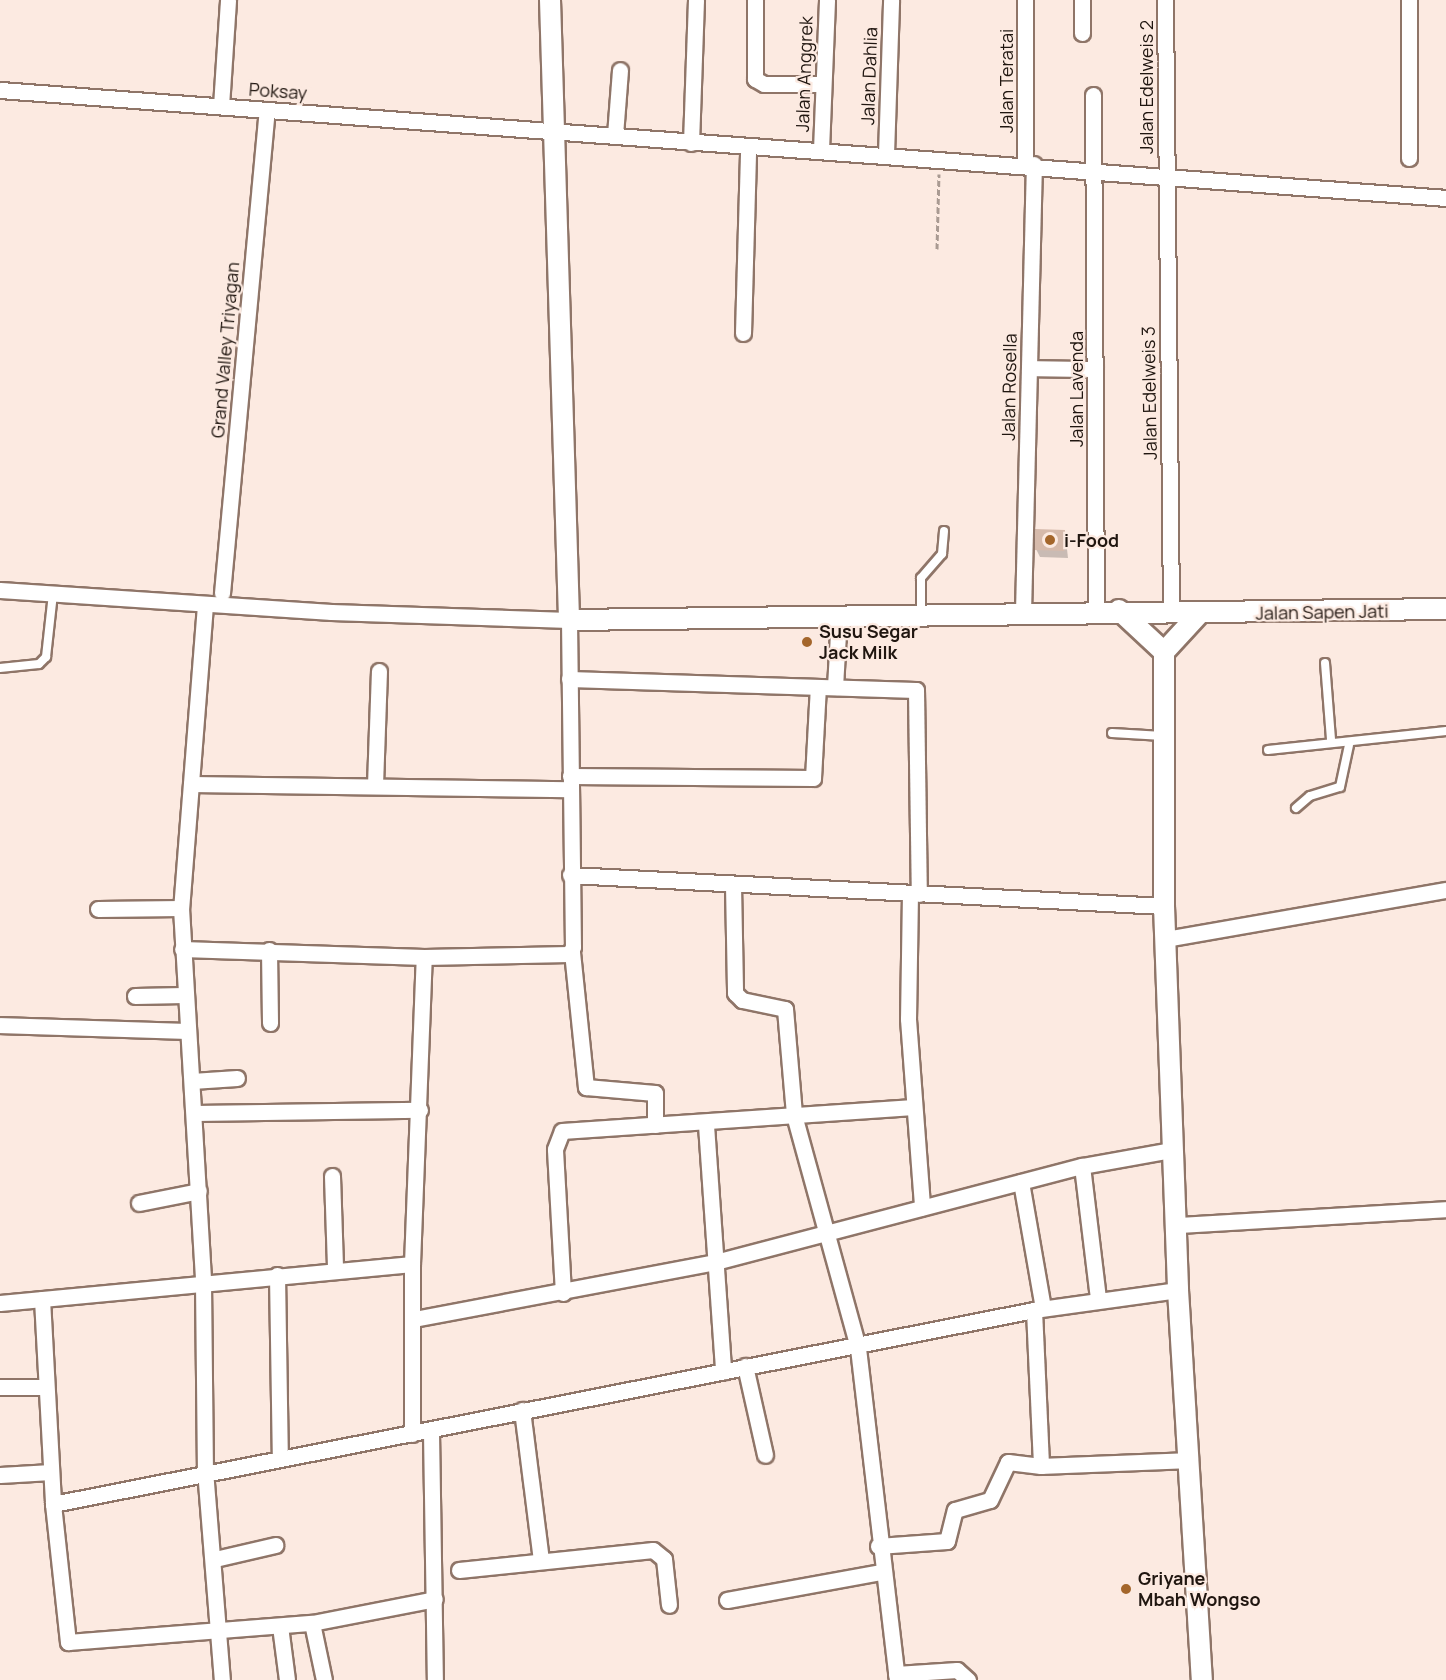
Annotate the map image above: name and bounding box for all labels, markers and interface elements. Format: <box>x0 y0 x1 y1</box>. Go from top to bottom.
street label: Jalan Anggrek <box>791 16 817 132</box>
street label: Jalan Edelweis 2 <box>1135 20 1157 154</box>
street label: Jalan Dahlia <box>856 27 882 125</box>
street label: Jalan Teratai <box>995 29 1017 133</box>
street label: Poksay <box>248 78 308 104</box>
street label: Grand Valley Triyagan <box>207 261 243 439</box>
street label: Jalan Edelweis 3 <box>1137 326 1161 460</box>
street label: Jalan Lavenda <box>1065 331 1087 447</box>
street label: Jalan Rosella <box>997 333 1021 441</box>
place label: i-Food <box>1064 529 1119 551</box>
marker: i-Food <box>1041 531 1059 549</box>
street label: Jalan Sapen Jati <box>1255 600 1389 624</box>
place label: Susu Segar Jack Milk <box>819 621 918 664</box>
marker: Susu Segar Jack Milk <box>800 635 814 649</box>
place label: Griyane Mbah Wongso <box>1138 1568 1261 1610</box>
marker: Griyane Mbah Wongso <box>1119 1582 1133 1596</box>

